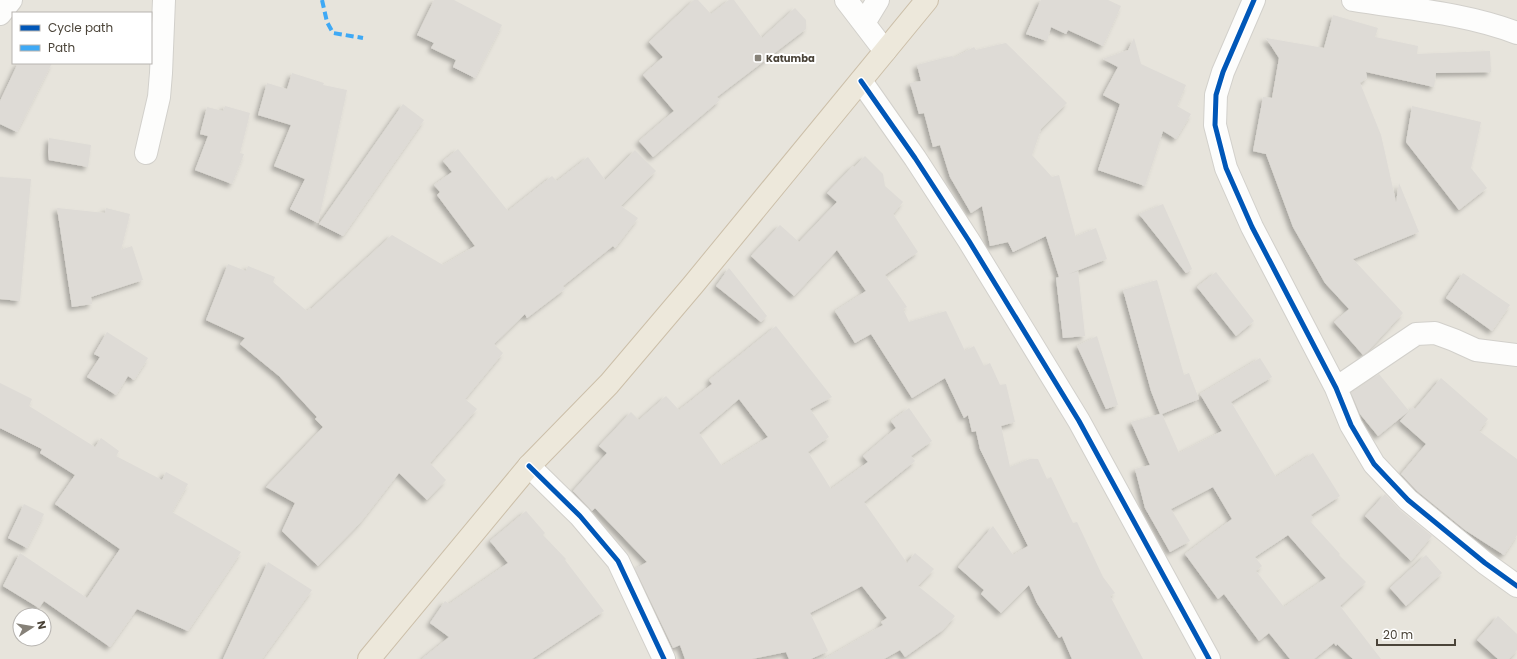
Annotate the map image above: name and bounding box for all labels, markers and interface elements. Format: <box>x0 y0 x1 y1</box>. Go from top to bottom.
legend <box>12 12 152 64</box>
text: Cycle path <box>48 19 113 36</box>
text: Path <box>48 39 75 56</box>
place label: Katumba <box>766 51 815 66</box>
marker: Katumba <box>753 53 763 63</box>
north arrow <box>12 607 52 647</box>
text: N <box>33 619 50 631</box>
scale bar <box>1377 621 1455 647</box>
text: 20 m <box>1383 626 1413 643</box>

